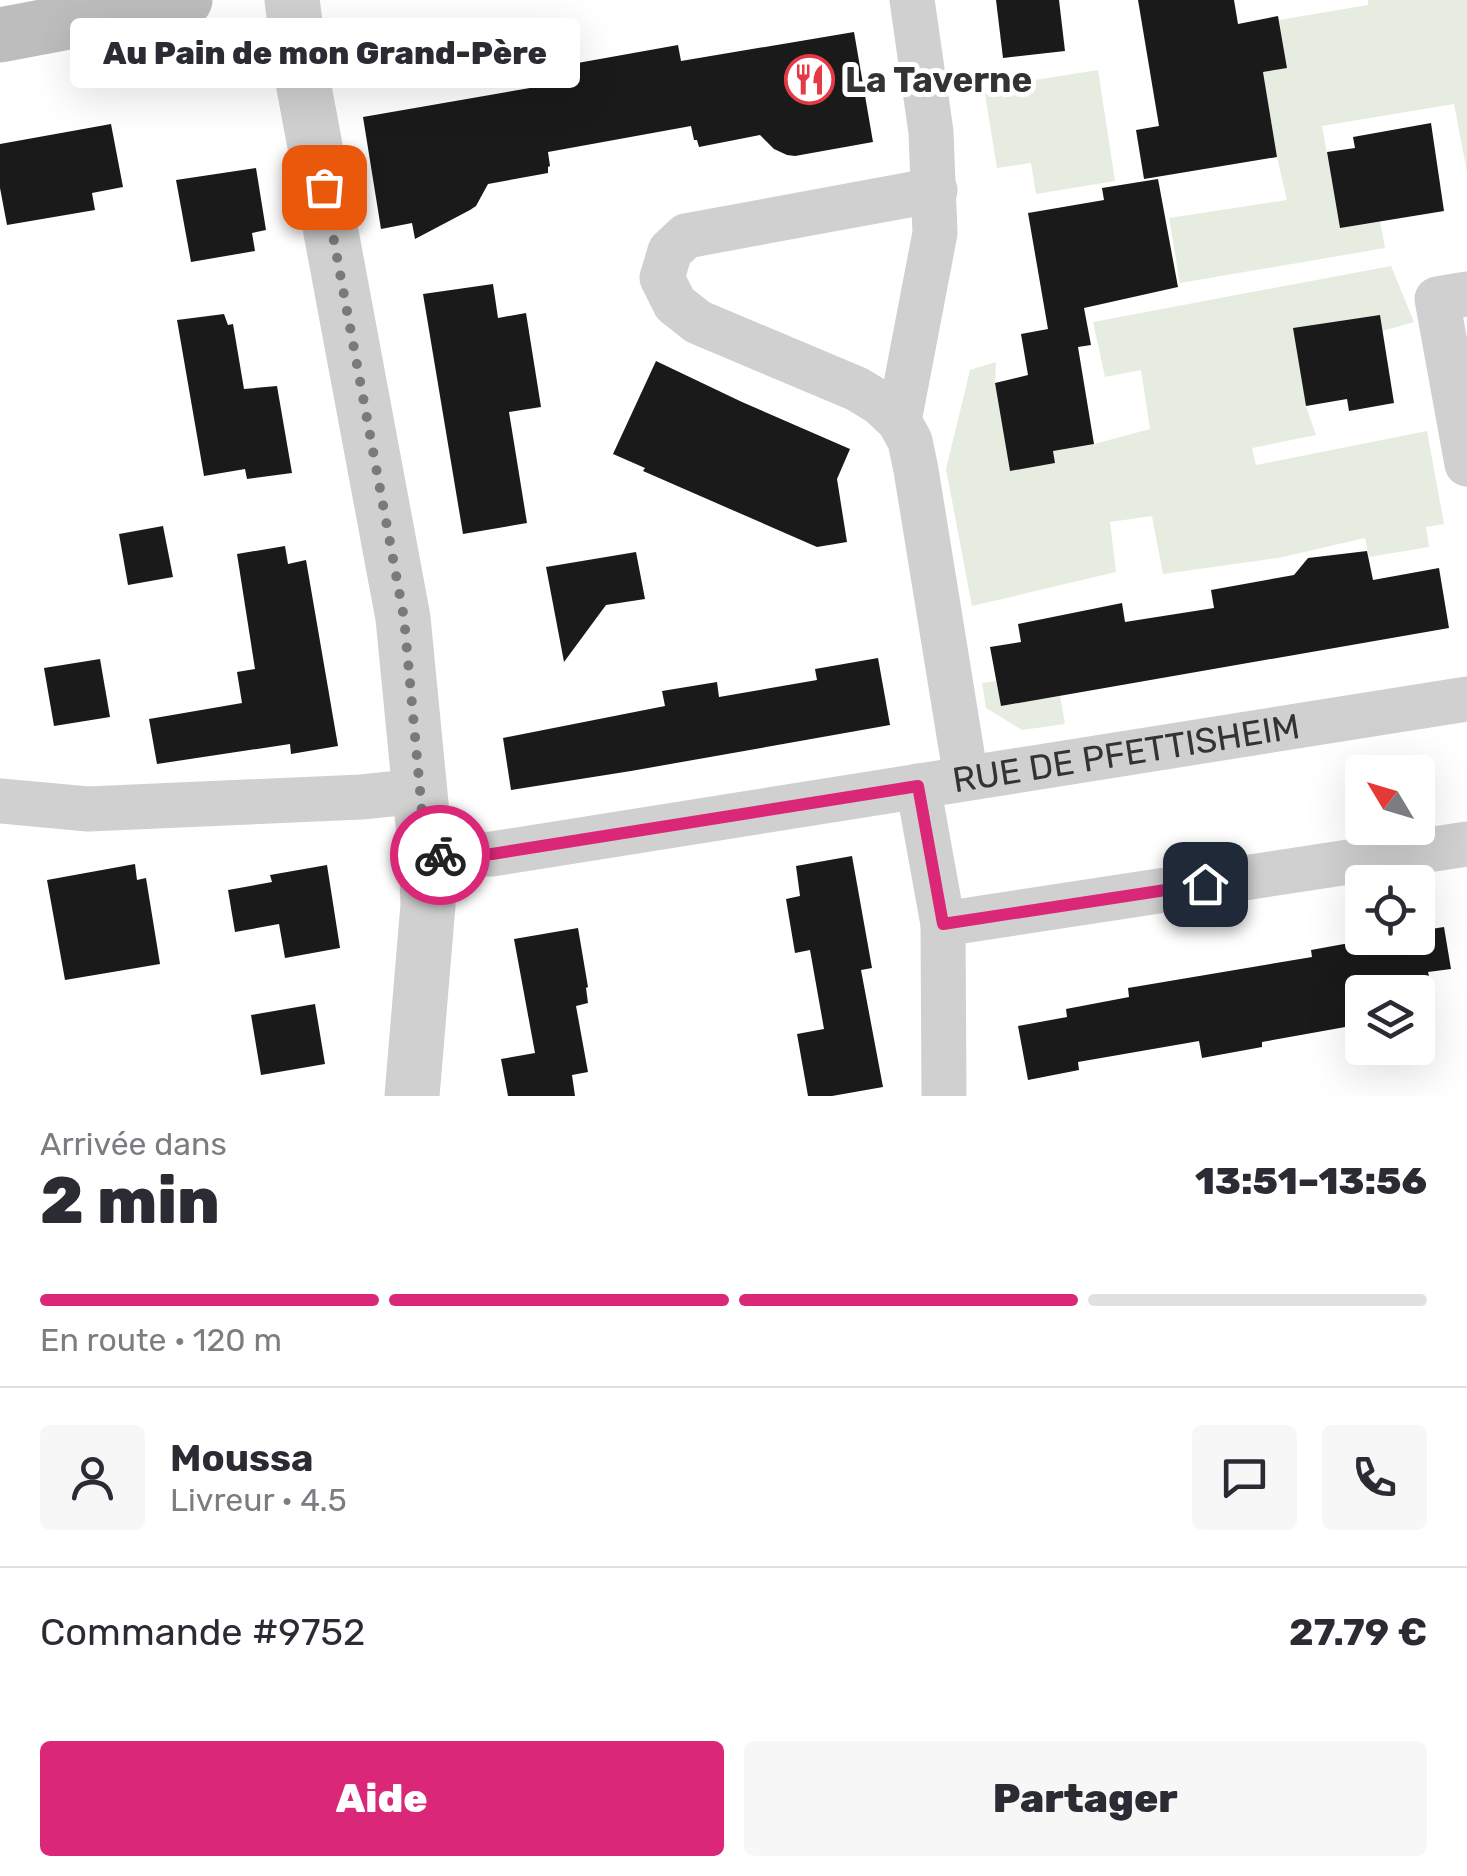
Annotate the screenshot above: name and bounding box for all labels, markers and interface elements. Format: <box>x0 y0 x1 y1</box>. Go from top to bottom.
callout: Au Pain de mon Grand-Père <box>69 17 579 87</box>
text: Au Pain de mon Grand-Père <box>103 34 547 72</box>
restaurant icon: La Taverne <box>784 54 836 106</box>
place label: La Taverne <box>845 59 1032 101</box>
pin <box>282 145 367 230</box>
icon: bag <box>297 160 352 215</box>
street label: RUE DE PFETTISHEIM <box>950 705 1303 801</box>
north arrow <box>1345 755 1435 845</box>
map controls <box>1345 755 1435 1065</box>
courier <box>390 805 490 905</box>
icon: bike <box>413 828 468 883</box>
pin <box>1163 842 1248 927</box>
icon: home <box>1178 857 1233 912</box>
button: locate <box>1345 865 1435 955</box>
button: layers <box>1345 975 1435 1065</box>
text: Arrivée dans <box>40 1125 227 1163</box>
text: 13:51–13:56 <box>1195 1158 1427 1204</box>
text: 2 min <box>40 1162 220 1239</box>
text: En route · 120 m <box>40 1321 282 1359</box>
button: person <box>40 1425 145 1530</box>
button: chat <box>1192 1425 1297 1530</box>
button: phone <box>1322 1425 1427 1530</box>
text: Moussa <box>170 1435 314 1481</box>
text: Livreur · 4.5 <box>170 1481 347 1519</box>
text: Commande #9752 <box>40 1609 365 1655</box>
text: 27.79 € <box>1289 1609 1427 1655</box>
button: Aide <box>40 1741 724 1856</box>
button: Partager <box>744 1741 1427 1856</box>

